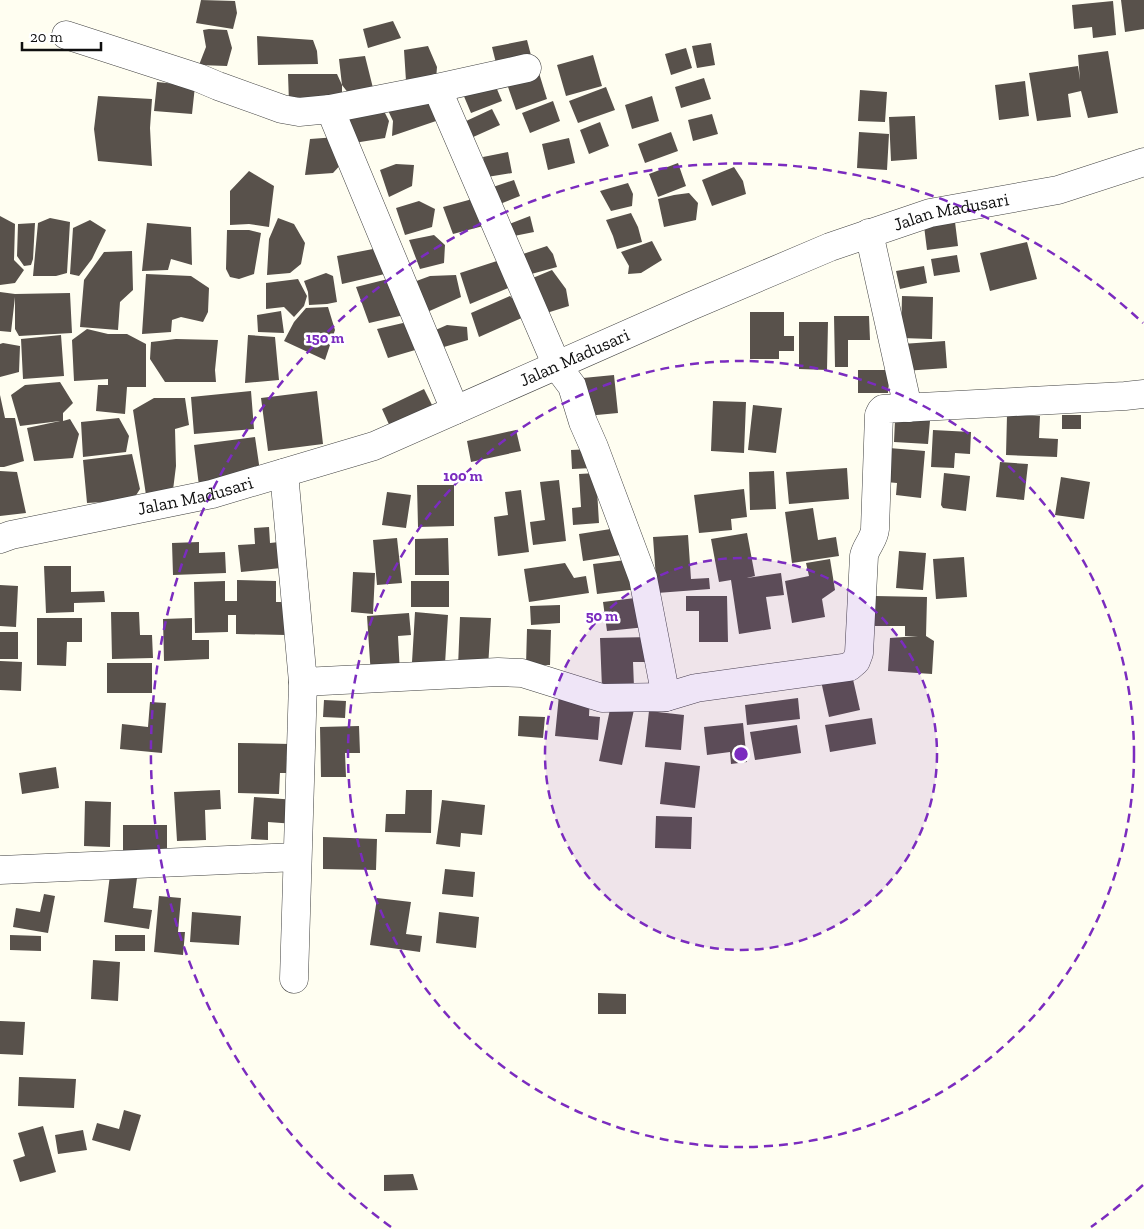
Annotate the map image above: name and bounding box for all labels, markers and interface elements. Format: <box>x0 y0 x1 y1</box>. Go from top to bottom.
scale bar <box>22 20 101 52</box>
text: 20 m <box>30 28 63 46</box>
street label: Jalan Madusari <box>891 188 1011 236</box>
street label: Jalan Madusari <box>516 324 633 391</box>
text: 150 m <box>306 329 344 347</box>
text: 100 m <box>443 467 483 485</box>
street label: Jalan Madusari <box>136 471 256 520</box>
text: 50 m <box>586 607 618 625</box>
centre of rings <box>732 745 750 763</box>

